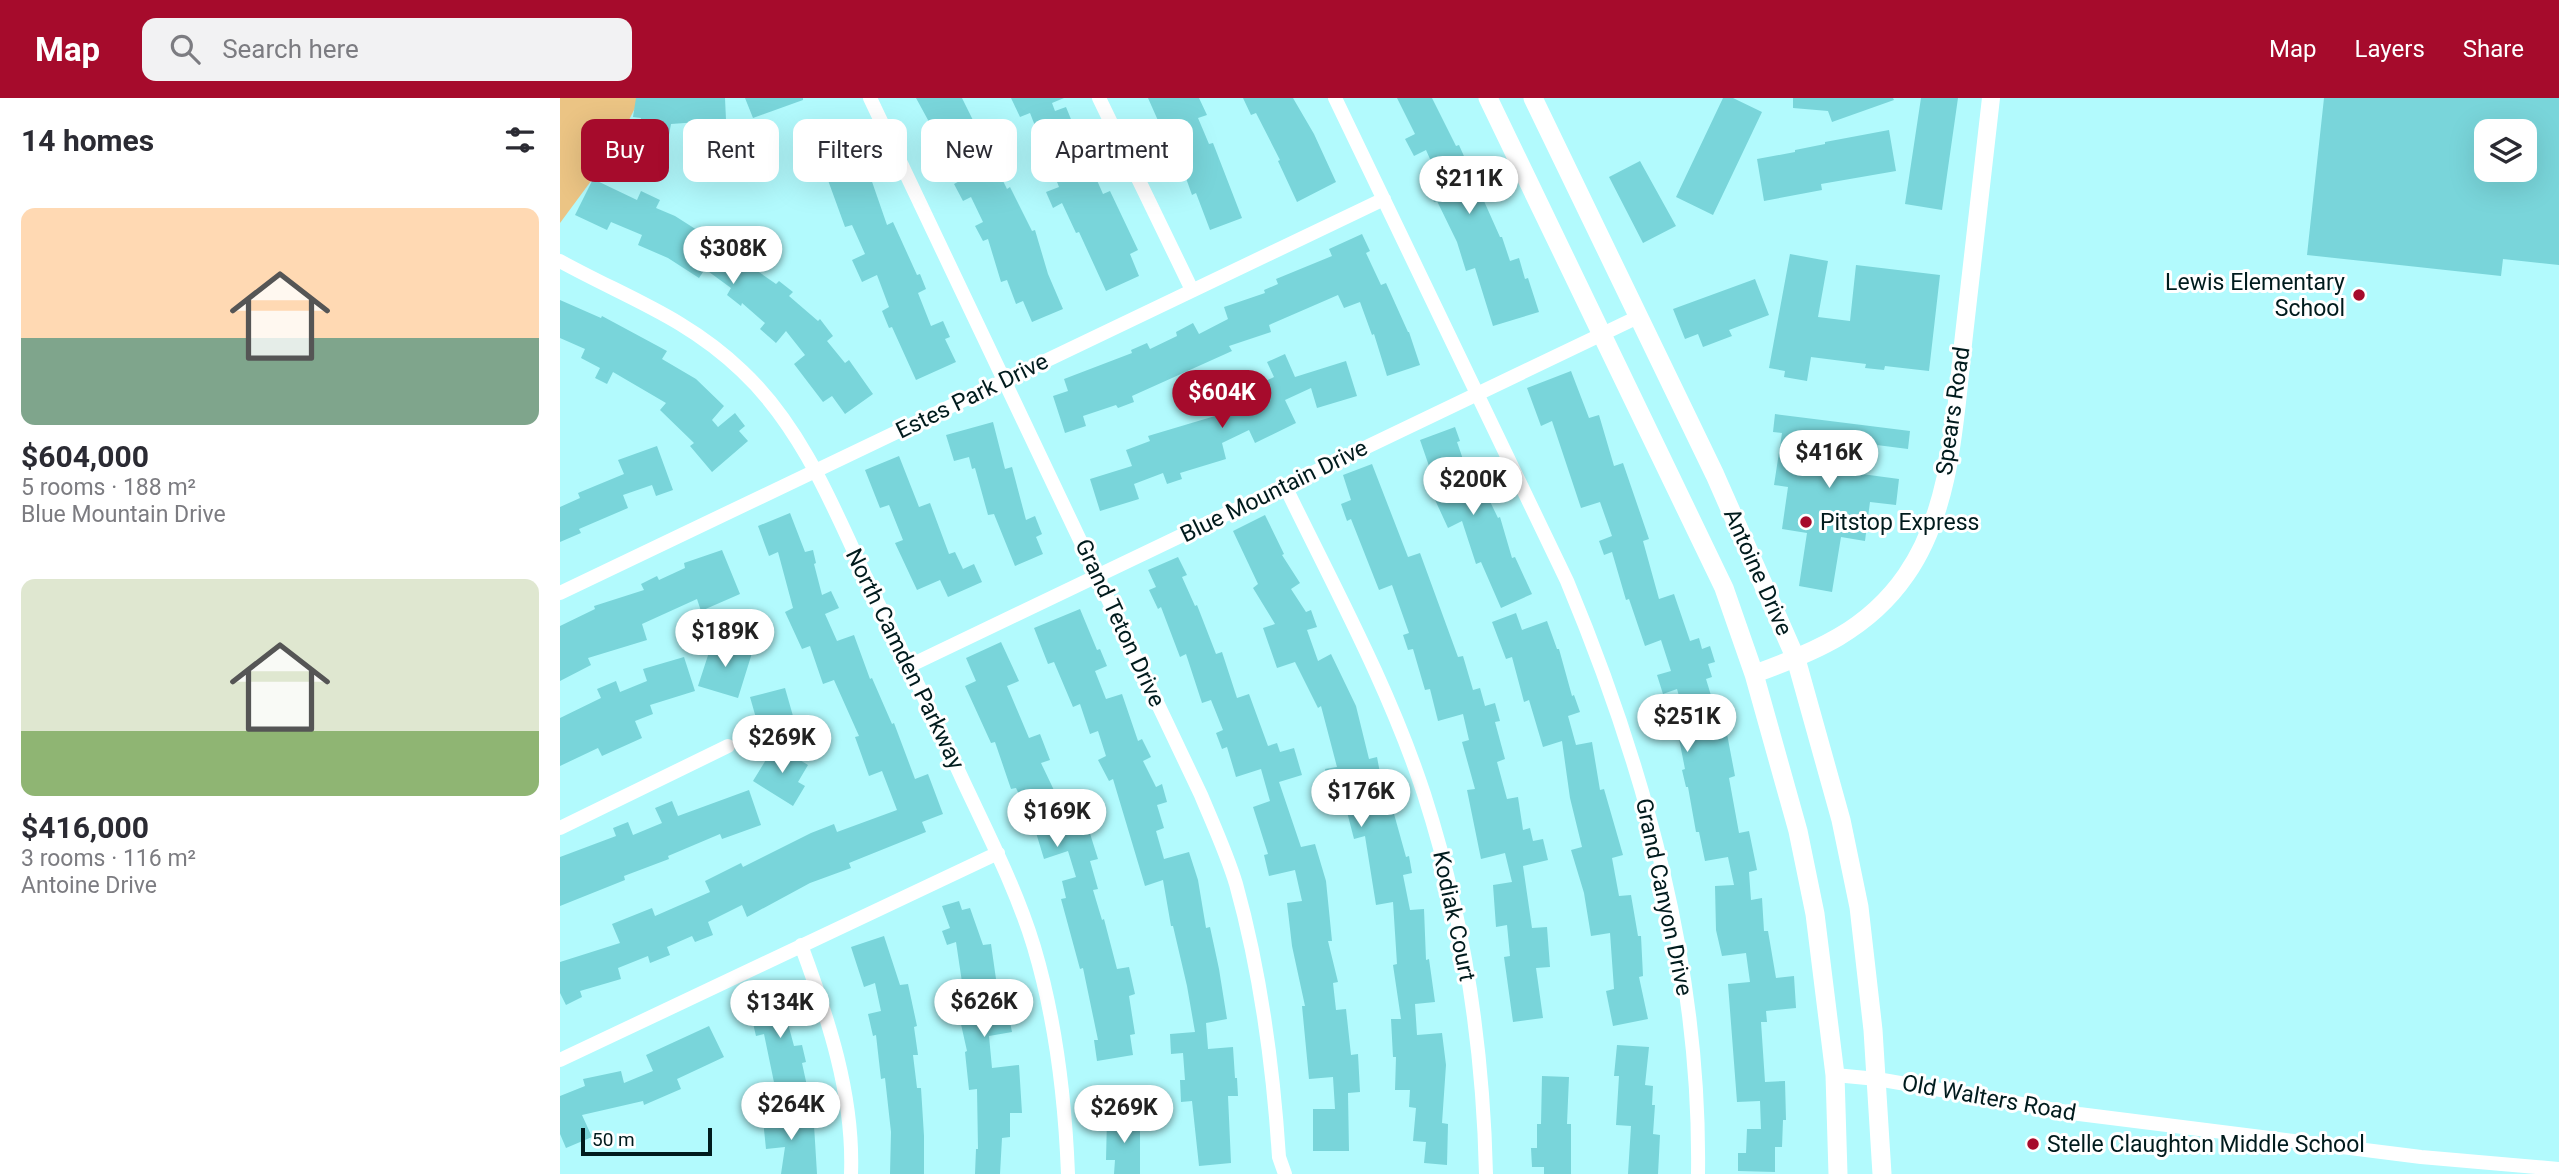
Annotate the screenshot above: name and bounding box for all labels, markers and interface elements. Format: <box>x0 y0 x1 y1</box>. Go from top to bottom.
search box <box>142 18 632 81</box>
text: Map <box>35 30 100 69</box>
icon: search <box>166 30 204 68</box>
text: Search here <box>222 34 359 64</box>
text: Map <box>2269 35 2317 63</box>
text: Layers <box>2355 35 2425 63</box>
text: Share <box>2463 35 2524 63</box>
chip: Buy <box>581 119 669 182</box>
chip: Rent <box>683 119 779 182</box>
chip: Filters <box>793 119 907 182</box>
chip: New <box>921 119 1017 182</box>
chip: Apartment <box>1031 119 1193 182</box>
map controls <box>2474 119 2537 182</box>
button: layers <box>2474 119 2537 182</box>
icon: filters <box>501 121 539 159</box>
text: 14 homes <box>21 123 154 158</box>
pin: $211K <box>1420 156 1518 216</box>
text: $211K <box>1435 165 1503 192</box>
pin: $308K <box>684 226 782 286</box>
text: $308K <box>699 235 767 262</box>
icon: home <box>217 253 343 379</box>
place label: Lewis Elementary School <box>2165 269 2345 322</box>
marker: Lewis Elementary School <box>2351 287 2367 303</box>
street label: Spears Road <box>1931 345 1975 477</box>
street label: Estes Park Drive <box>891 347 1053 445</box>
pin: $604K <box>1173 370 1271 430</box>
text: $604K <box>1188 379 1256 406</box>
pin: $416K <box>1780 430 1878 490</box>
street label: Blue Mountain Drive <box>1176 434 1372 548</box>
text: $604,000 <box>21 439 149 474</box>
text: $416K <box>1795 439 1863 466</box>
pin: $200K <box>1424 458 1522 517</box>
text: $200K <box>1439 466 1507 493</box>
text: 5 rooms · 188 m² <box>21 474 196 501</box>
text: Blue Mountain Drive <box>21 501 226 528</box>
street label: Antoine Drive <box>1718 504 1798 640</box>
place label: Pitstop Express <box>1820 509 1979 536</box>
marker: Pitstop Express <box>1798 514 1814 530</box>
street label: Grand Teton Drive <box>1069 535 1171 711</box>
street label: North Camden Parkway <box>840 544 970 774</box>
pin: $189K <box>676 610 774 669</box>
text: $189K <box>691 618 759 645</box>
icon: home <box>217 624 343 750</box>
pin: $251K <box>1638 694 1736 754</box>
text: $251K <box>1653 703 1721 730</box>
pin: $269K <box>733 716 831 775</box>
text: $269K <box>748 724 816 751</box>
pin: $176K <box>1312 770 1410 829</box>
text: $176K <box>1327 778 1395 805</box>
pin: $169K <box>1008 790 1106 849</box>
street label: Grand Canyon Drive <box>1630 796 1698 998</box>
text: $169K <box>1023 798 1091 825</box>
text: $416,000 <box>21 810 149 845</box>
text: 3 rooms · 116 m² <box>21 845 196 872</box>
street label: Kodiak Court <box>1427 848 1481 984</box>
text: Antoine Drive <box>21 872 157 899</box>
pin: $626K <box>935 979 1033 1039</box>
pin: $134K <box>731 981 829 1040</box>
text: $626K <box>950 988 1018 1015</box>
text: $134K <box>746 989 814 1016</box>
street label: Old Walters Road <box>1900 1069 2078 1127</box>
pin: $264K <box>742 1082 840 1142</box>
pin: $269K <box>1075 1086 1173 1145</box>
text: $264K <box>757 1091 825 1118</box>
text: $269K <box>1090 1094 1158 1121</box>
scale bar <box>581 1125 712 1157</box>
text: 50 m <box>592 1128 635 1151</box>
place label: Stelle Claughton Middle School <box>2047 1131 2365 1158</box>
marker: Stelle Claughton Middle School <box>2025 1136 2041 1152</box>

